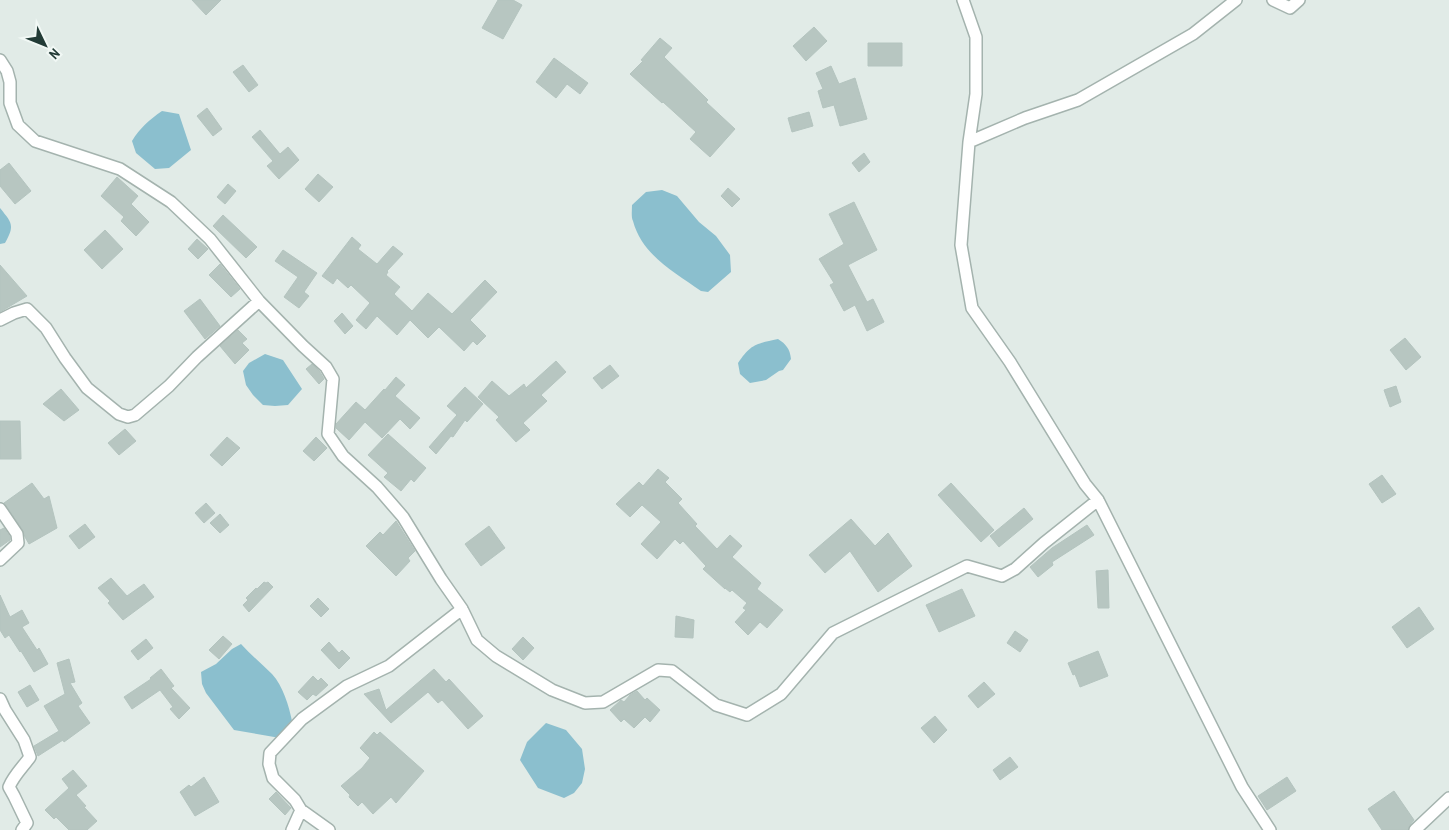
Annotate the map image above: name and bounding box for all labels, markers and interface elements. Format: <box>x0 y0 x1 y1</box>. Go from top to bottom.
north arrow <box>20 20 70 70</box>
text: N <box>45 45 64 63</box>

